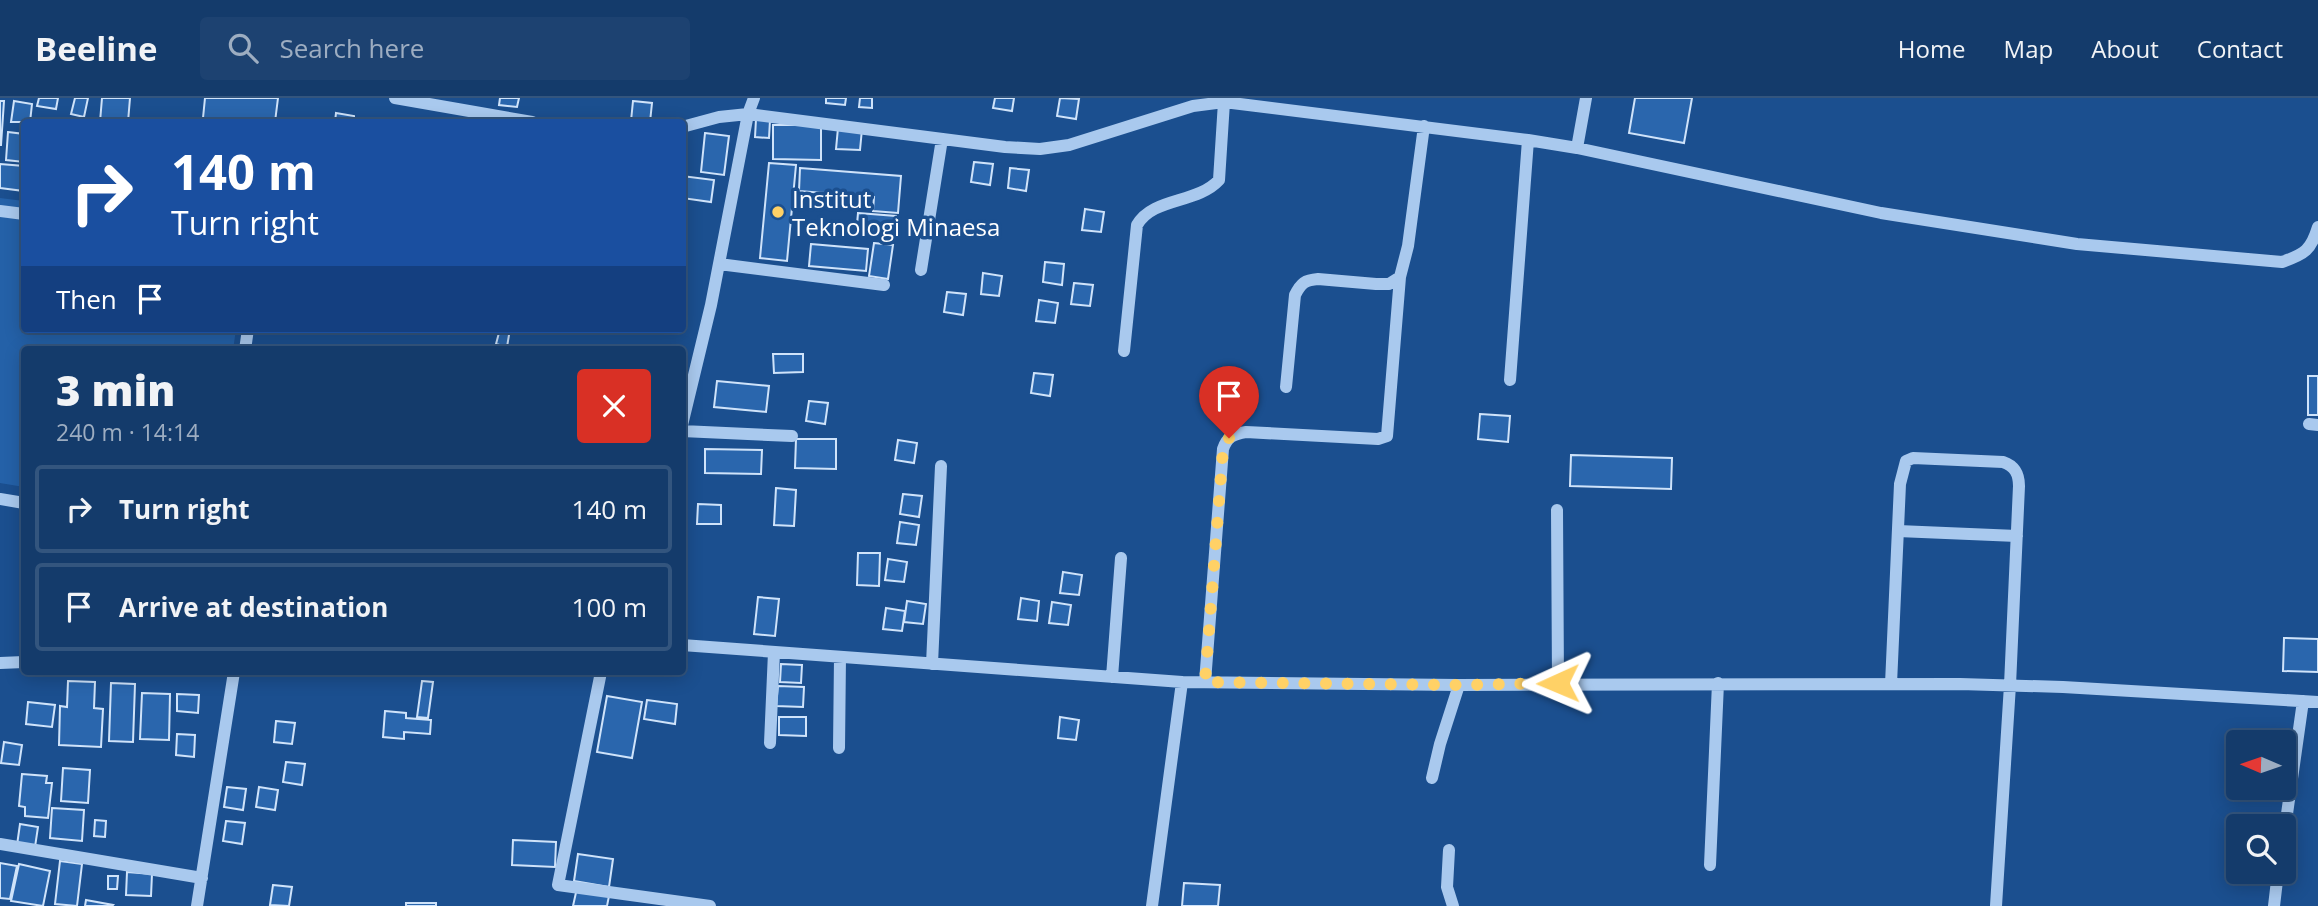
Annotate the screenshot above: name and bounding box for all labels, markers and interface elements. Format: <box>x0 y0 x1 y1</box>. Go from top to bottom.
search box <box>200 17 690 80</box>
text: Beeline <box>35 26 158 71</box>
icon: search <box>224 29 262 67</box>
text: Search here <box>280 30 424 66</box>
text: Home <box>1898 32 1966 65</box>
text: Map <box>2004 32 2053 65</box>
text: About <box>2091 32 2159 65</box>
text: Contact <box>2197 32 2283 65</box>
text: 140 m <box>171 138 316 204</box>
icon: right <box>56 147 147 238</box>
place label: Institut Teknologi Minaesa <box>792 182 1000 243</box>
text: Turn right <box>171 201 319 244</box>
marker: Institut Teknologi Minaesa <box>770 204 786 220</box>
icon: arrive <box>131 280 169 318</box>
text: Then <box>56 281 117 317</box>
text: 3 min <box>56 361 175 418</box>
pin <box>1199 366 1259 438</box>
button: close <box>577 369 651 443</box>
icon: arrive <box>1210 377 1248 415</box>
text: 240 m · 14:14 <box>56 416 199 448</box>
icon: right <box>60 490 98 528</box>
text: Turn right <box>119 491 250 527</box>
text: 140 m <box>572 491 647 527</box>
icon: arrive <box>60 588 98 626</box>
text: Arrive at destination <box>119 589 388 625</box>
text: 100 m <box>572 589 647 625</box>
position arrow <box>1521 646 1595 720</box>
north arrow <box>2226 730 2296 800</box>
map controls <box>2226 730 2296 884</box>
button: search <box>2226 814 2296 884</box>

